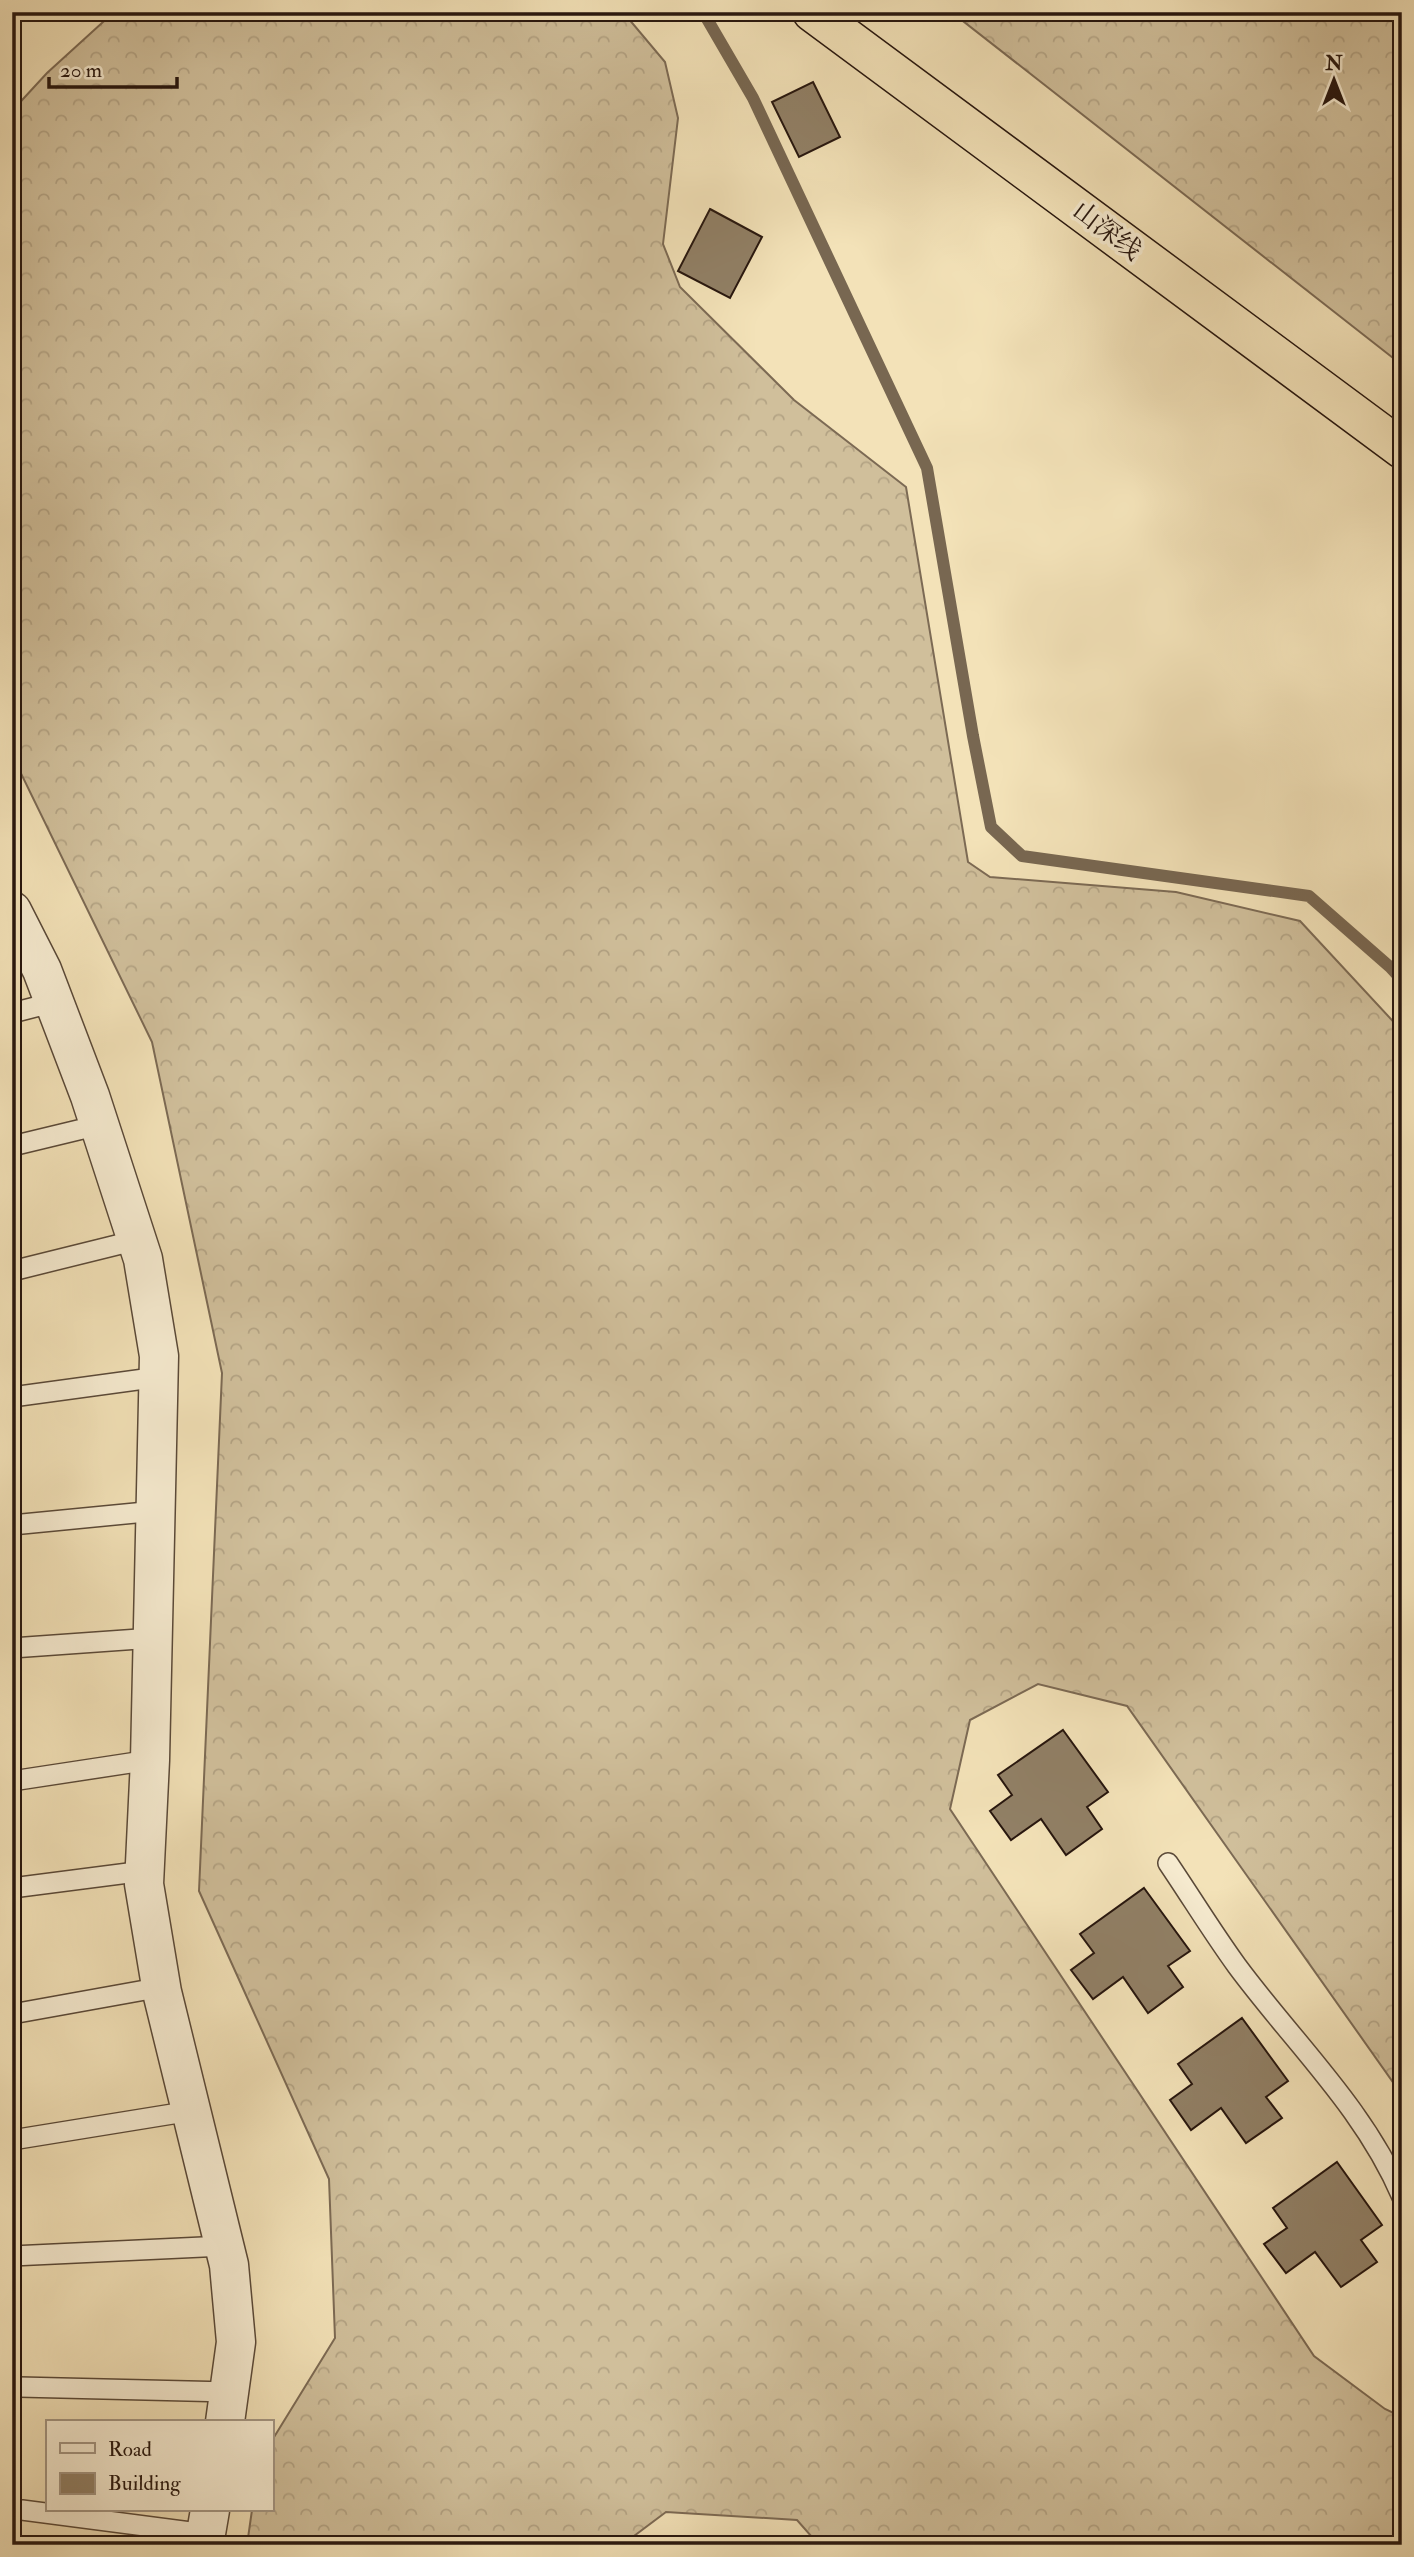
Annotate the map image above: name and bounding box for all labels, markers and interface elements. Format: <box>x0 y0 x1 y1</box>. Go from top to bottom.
scale bar <box>49 46 177 90</box>
north arrow <box>1298 46 1368 116</box>
text: N <box>1324 52 1343 76</box>
text: 20 m <box>60 57 102 84</box>
street label: 山深线 <box>1066 195 1148 267</box>
legend <box>46 2420 273 2512</box>
text: Road <box>108 2436 153 2463</box>
text: Building <box>108 2470 181 2497</box>

